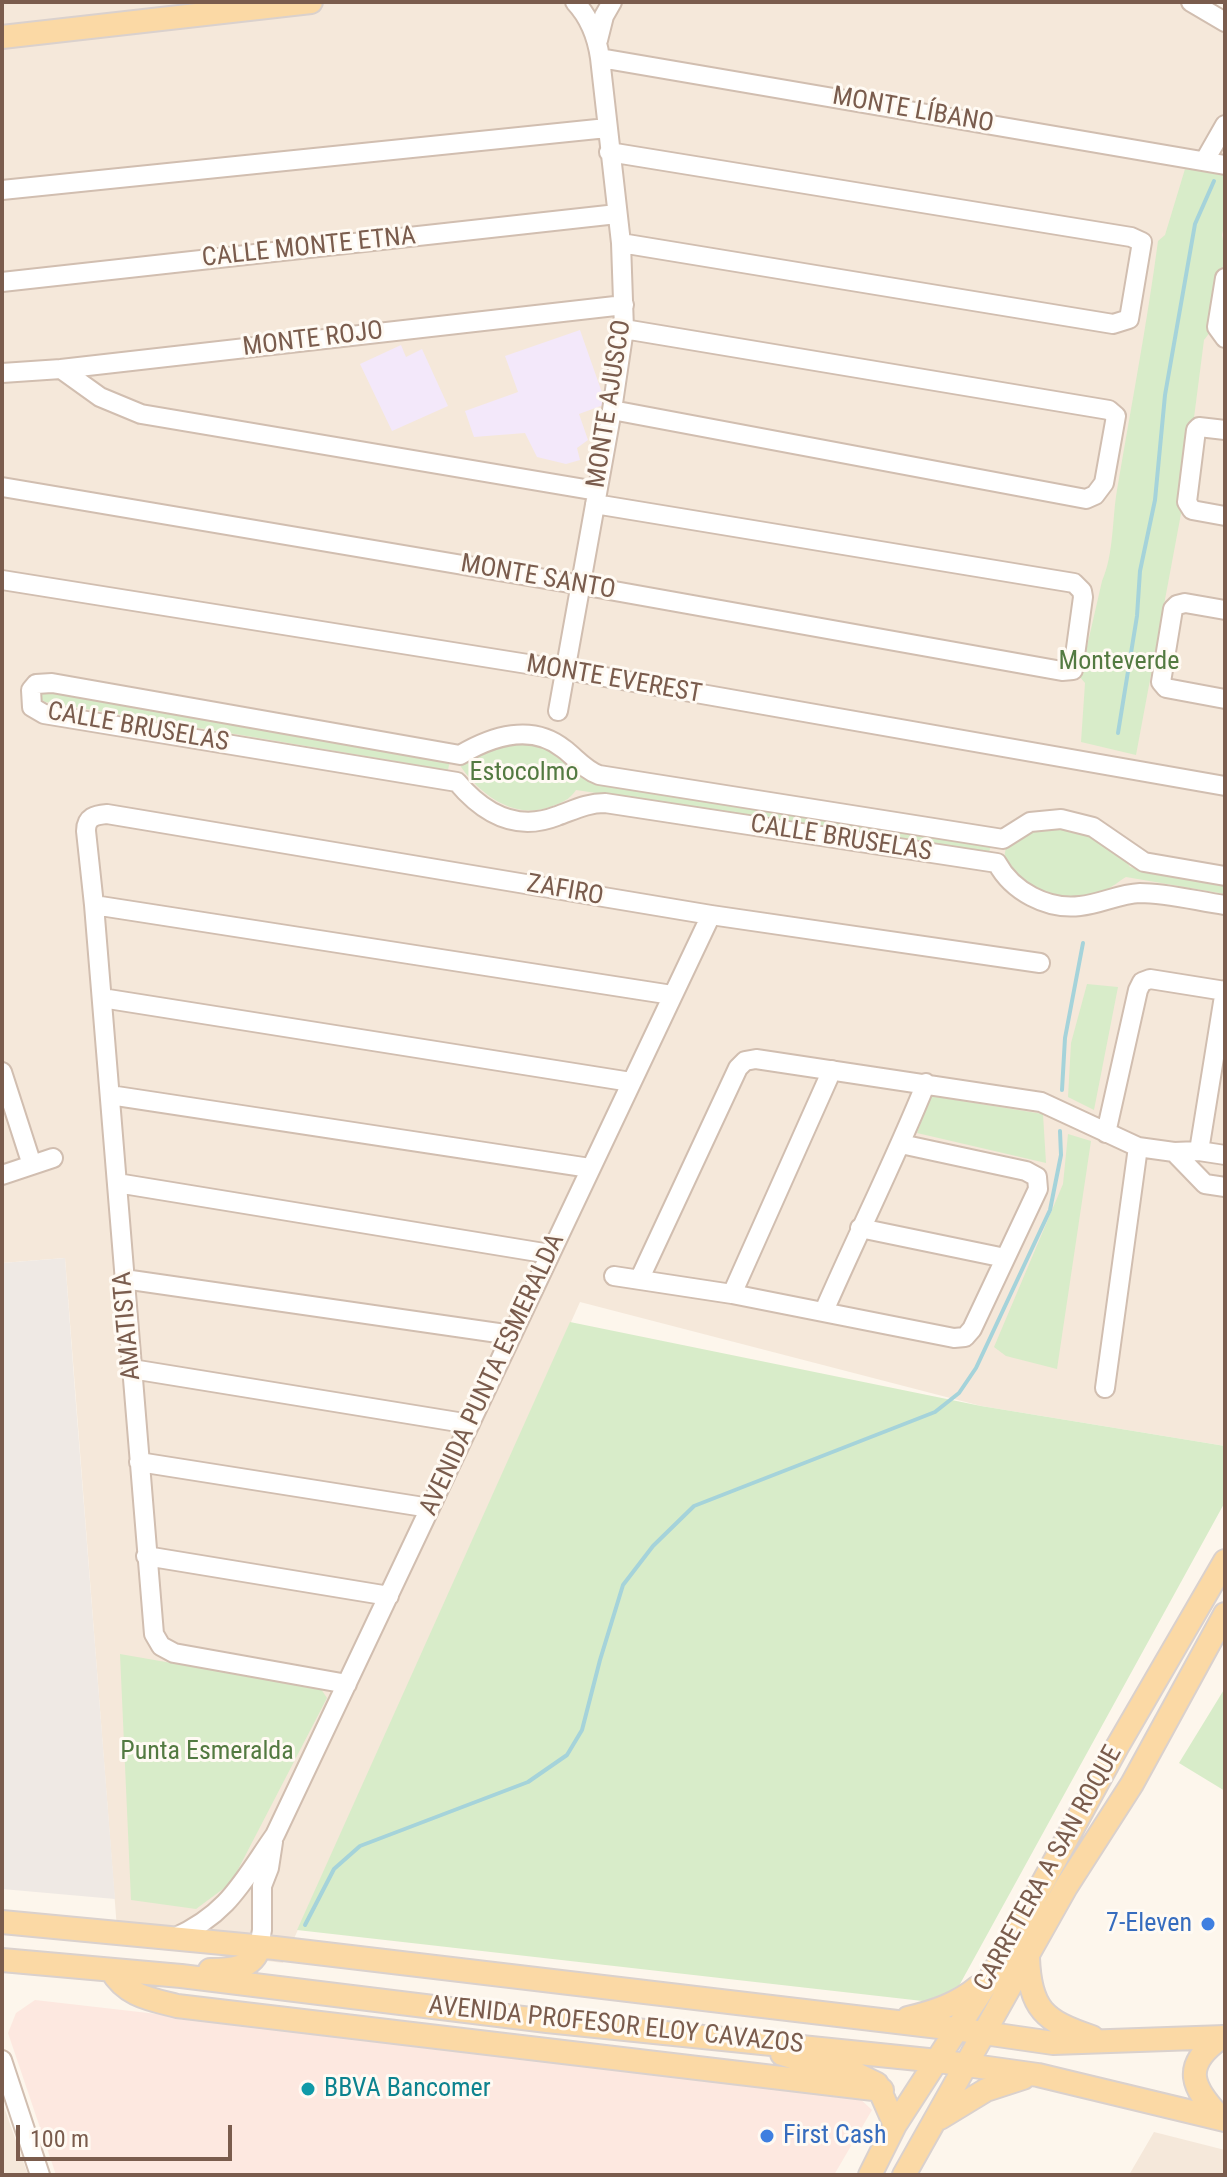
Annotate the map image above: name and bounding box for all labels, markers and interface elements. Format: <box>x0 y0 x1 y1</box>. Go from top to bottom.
street label: MONTE LÍBANO <box>830 81 996 141</box>
street label: CALLE MONTE ETNA <box>201 221 417 275</box>
street label: MONTE ROJO <box>241 316 385 364</box>
street label: MONTE AJUSCO <box>581 318 639 490</box>
street label: MONTE SANTO <box>458 549 618 607</box>
park label: Monteverde <box>1059 646 1179 678</box>
street label: MONTE EVEREST <box>524 649 704 711</box>
street label: CALLE BRUSELAS <box>45 697 231 759</box>
park label: Estocolmo <box>470 757 578 789</box>
street label: CALLE BRUSELAS <box>748 809 934 869</box>
street label: ZAFIRO <box>524 869 606 913</box>
street label: AVENIDA PUNTA ESMERALDA <box>414 1229 572 1521</box>
street label: AMATISTA <box>108 1270 148 1382</box>
park label: Punta Esmeralda <box>120 1736 294 1768</box>
street label: CARRETERA A SAN ROQUE <box>968 1741 1130 1997</box>
place label: 7-Eleven <box>1106 1908 1192 1940</box>
marker: 7-Eleven <box>1199 1915 1217 1933</box>
street label: AVENIDA PROFESOR ELOY CAVAZOS <box>427 1991 805 2061</box>
place label: BBVA Bancomer <box>324 2073 491 2105</box>
marker: BBVA Bancomer <box>299 2080 317 2098</box>
scale bar <box>20 2109 236 2159</box>
place label: First Cash <box>783 2120 887 2152</box>
text: 100 m <box>30 2125 89 2153</box>
marker: First Cash <box>758 2127 776 2145</box>

